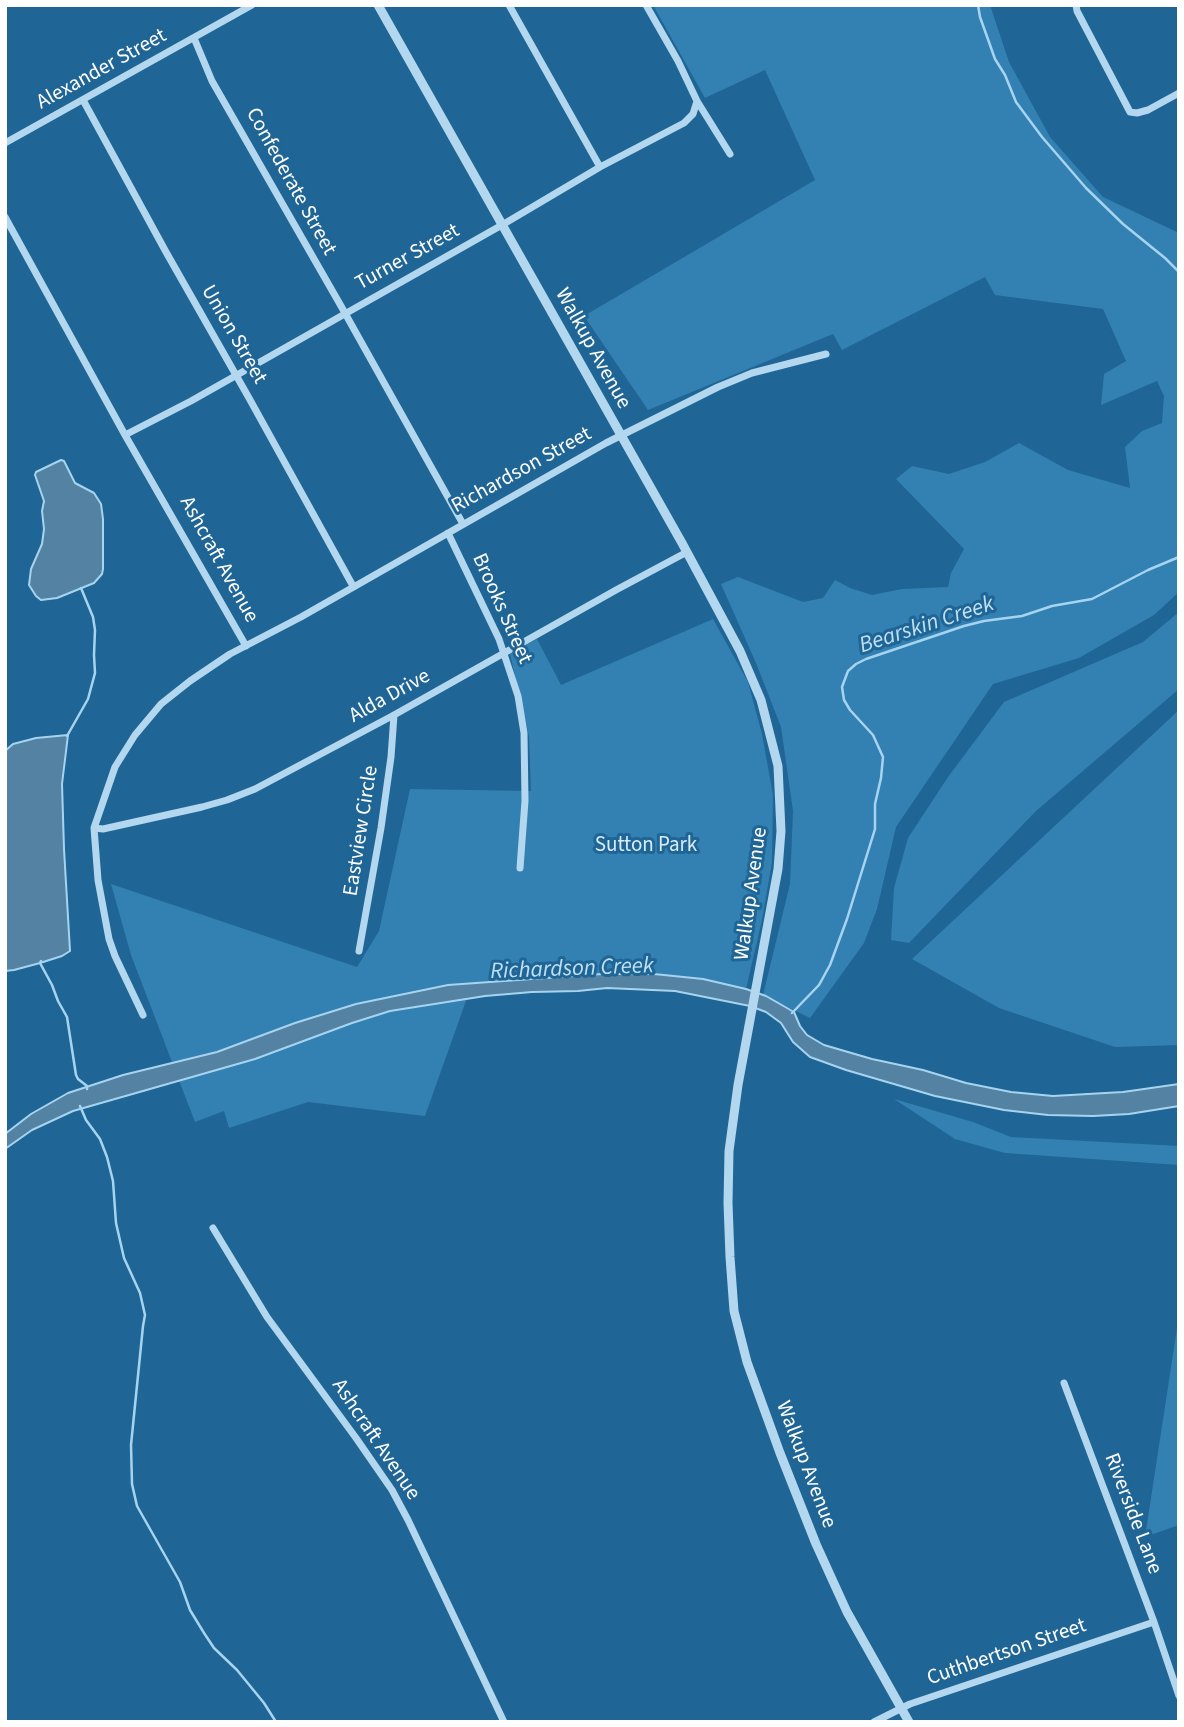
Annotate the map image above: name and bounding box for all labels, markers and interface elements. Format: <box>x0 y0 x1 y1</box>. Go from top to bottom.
street label: Alexander Street <box>33 24 171 116</box>
street label: Confederate Street <box>239 104 341 260</box>
street label: Turner Street <box>352 219 464 297</box>
street label: Union Street <box>195 281 271 389</box>
street label: Walkup Avenue <box>548 284 636 414</box>
street label: Richardson Street <box>448 422 596 520</box>
street label: Ashcraft Avenue <box>173 492 263 628</box>
street label: Brooks Street <box>465 550 537 668</box>
water label: Bearskin Creek <box>856 591 998 661</box>
street label: Alda Drive <box>345 664 435 730</box>
street label: Eastview Circle <box>339 764 385 898</box>
street label: Walkup Avenue <box>730 826 774 962</box>
park label: Sutton Park <box>595 833 697 859</box>
water label: Richardson Creek <box>490 953 654 987</box>
street label: Ashcraft Avenue <box>325 1375 425 1505</box>
street label: Walkup Avenue <box>769 1398 841 1532</box>
street label: Riverside Lane <box>1097 1450 1167 1578</box>
street label: Cuthbertson Street <box>924 1614 1090 1692</box>

